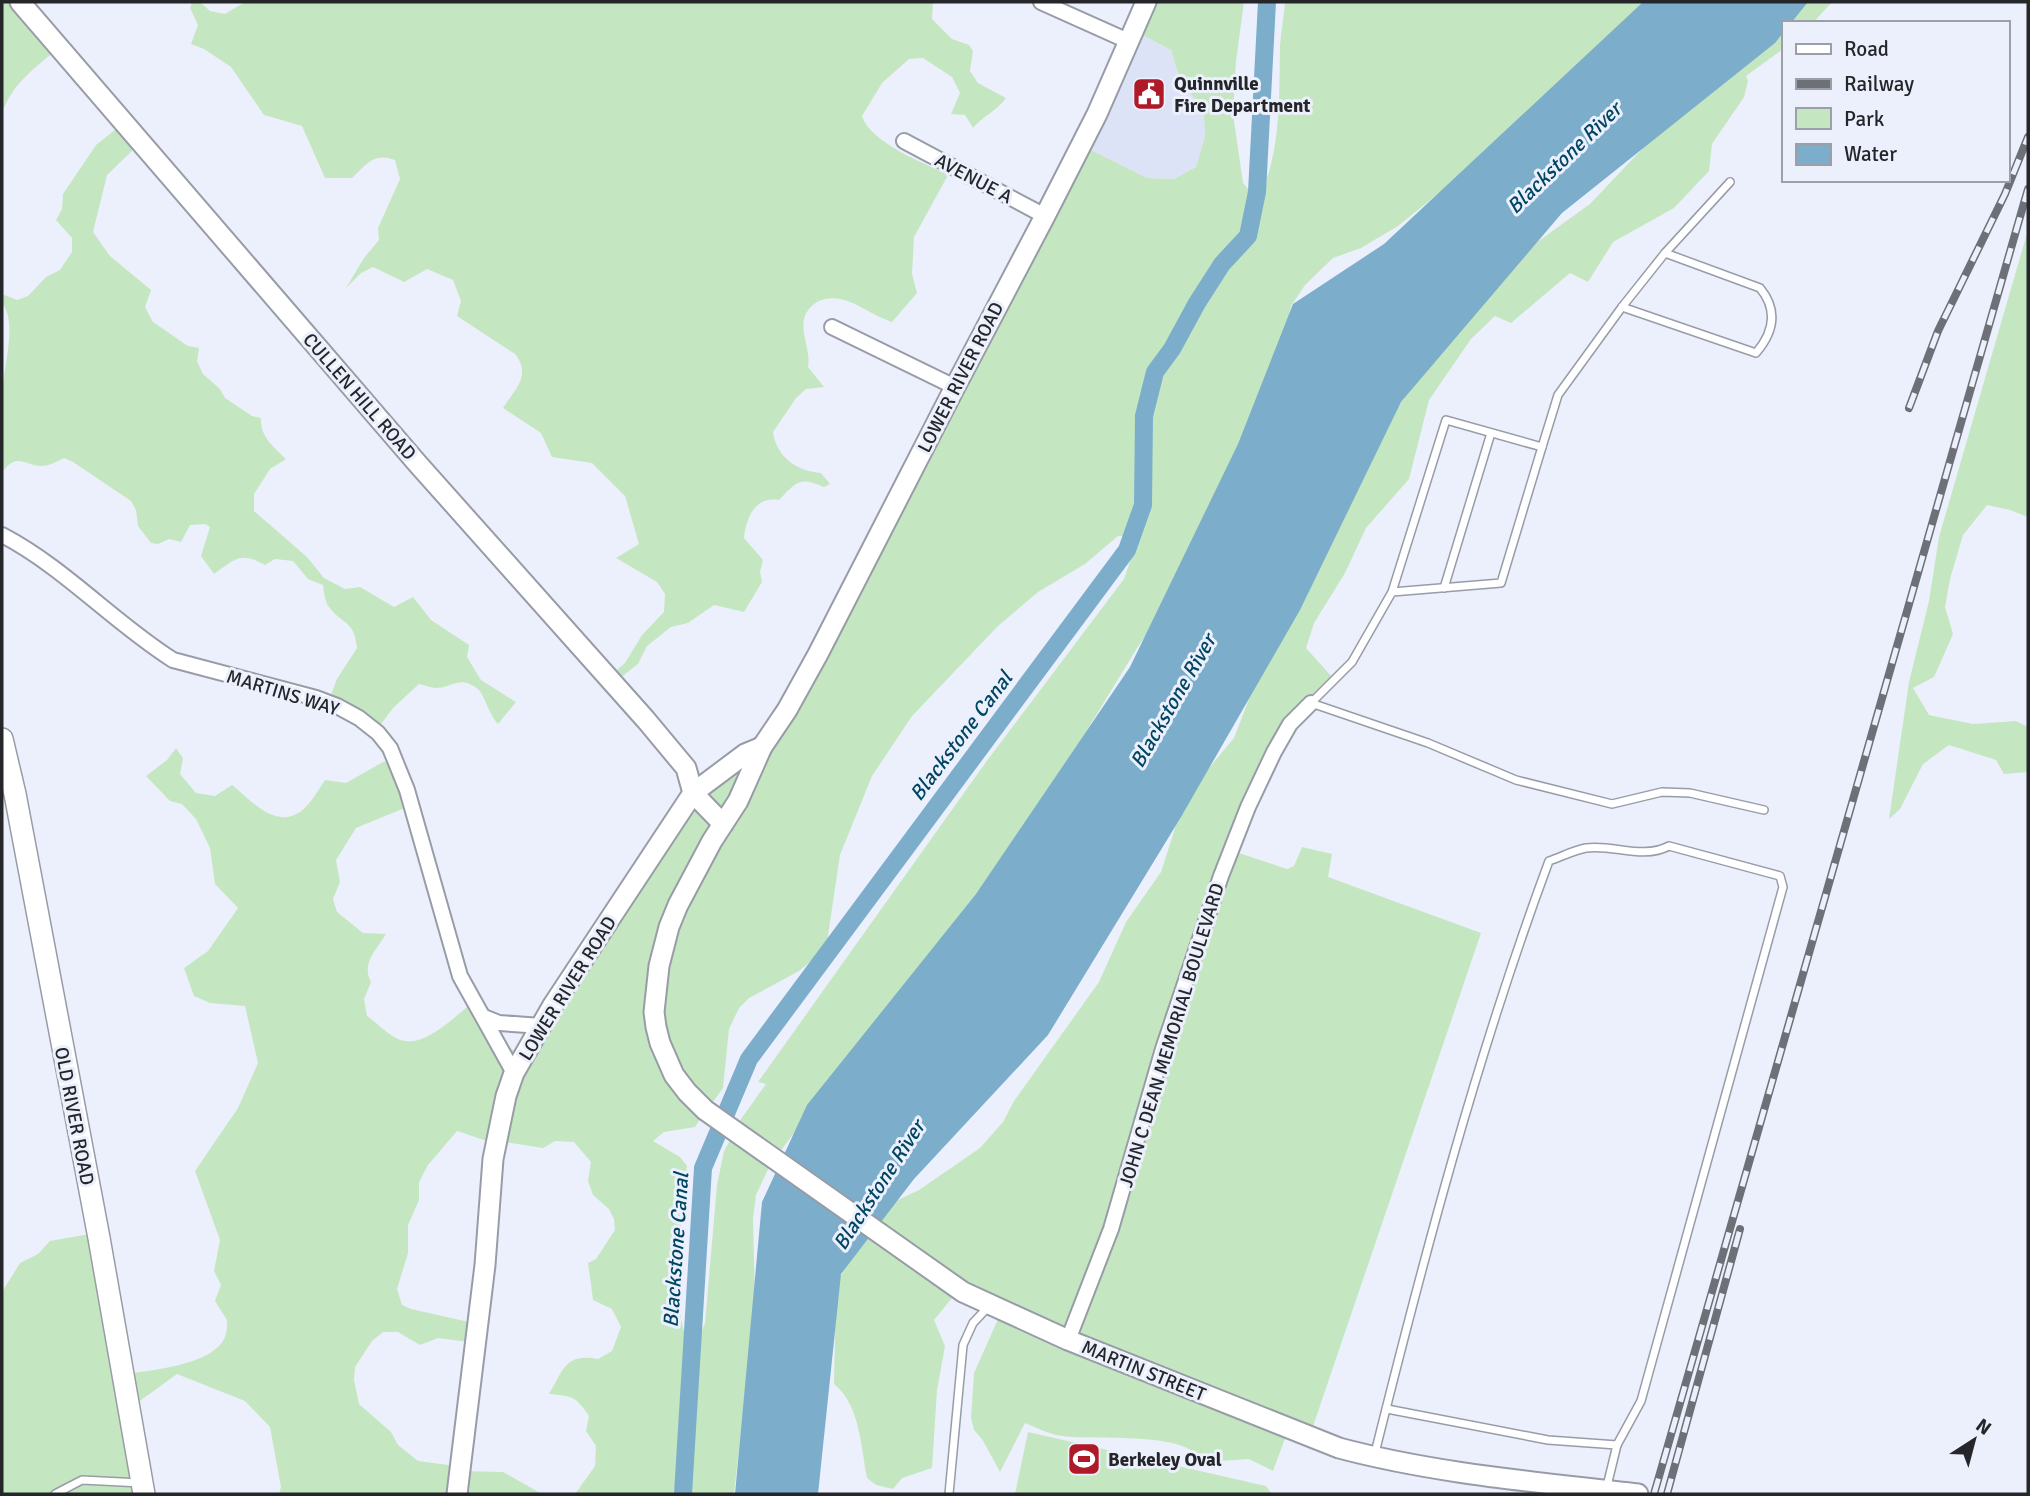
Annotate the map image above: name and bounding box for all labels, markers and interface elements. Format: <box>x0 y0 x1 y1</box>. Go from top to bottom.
legend <box>1782 21 2009 182</box>
text: Road <box>1844 36 1889 62</box>
text: Railway <box>1844 71 1914 97</box>
place label: Quinnville Fire Department <box>1174 72 1310 118</box>
public building icon: Quinnville Fire Department <box>1130 75 1168 113</box>
water label: Blackstone River <box>1501 95 1629 219</box>
text: Park <box>1844 106 1885 132</box>
text: Water <box>1844 141 1897 167</box>
street label: AVENUE A <box>931 148 1017 209</box>
street label: LOWER RIVER ROAD <box>913 298 1009 457</box>
street label: CULLEN HILL ROAD <box>297 328 421 465</box>
water label: Blackstone River <box>1124 627 1223 772</box>
street label: MARTINS WAY <box>223 664 342 722</box>
water label: Blackstone Canal <box>904 665 1019 806</box>
street label: JOHN C DEAN MEMORIAL BOULEVARD <box>1114 880 1230 1190</box>
street label: LOWER RIVER ROAD <box>514 912 622 1065</box>
street label: OLD RIVER ROAD <box>49 1045 99 1187</box>
water label: Blackstone River <box>827 1113 932 1255</box>
water label: Blackstone Canal <box>658 1170 695 1328</box>
street label: MARTIN STREET <box>1078 1335 1210 1407</box>
north arrow <box>1939 1405 2009 1475</box>
text: N <box>1971 1413 1996 1441</box>
sports icon: Berkeley Oval <box>1065 1440 1103 1478</box>
place label: Berkeley Oval <box>1108 1448 1222 1472</box>

